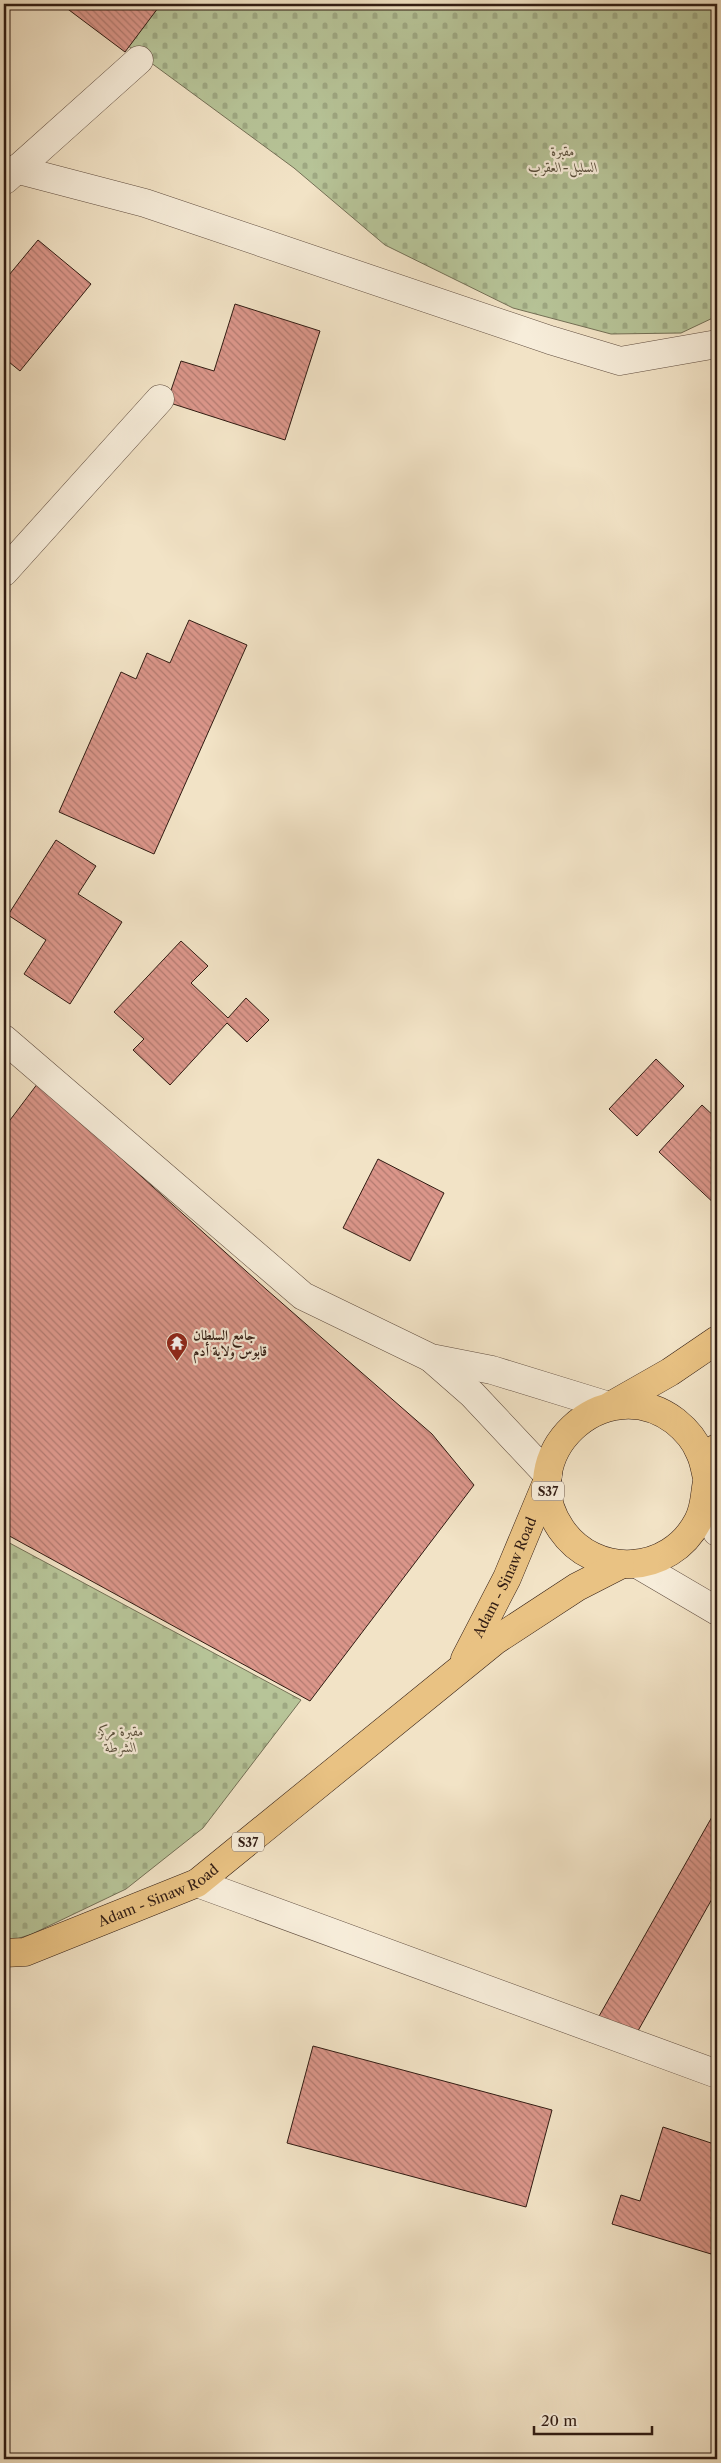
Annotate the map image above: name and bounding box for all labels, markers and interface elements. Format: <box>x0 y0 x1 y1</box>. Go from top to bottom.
park label: مقبرة السليل-العقرب <box>528 142 598 178</box>
place label: جامع السلطان قابوس ولاية أدم <box>193 1326 267 1364</box>
temple icon: جامع السلطان قابوس ولاية أدم <box>165 1331 189 1362</box>
road number: S37 <box>532 1482 564 1500</box>
street label: Adam - Sinaw Road <box>468 1514 541 1641</box>
park label: مقبرة مركز الشرطة <box>97 1722 144 1757</box>
road number: S37 <box>232 1832 264 1851</box>
street label: Adam - Sinaw Road <box>94 1860 223 1931</box>
scale bar <box>534 2403 651 2435</box>
text: 20 m <box>541 2411 577 2430</box>

